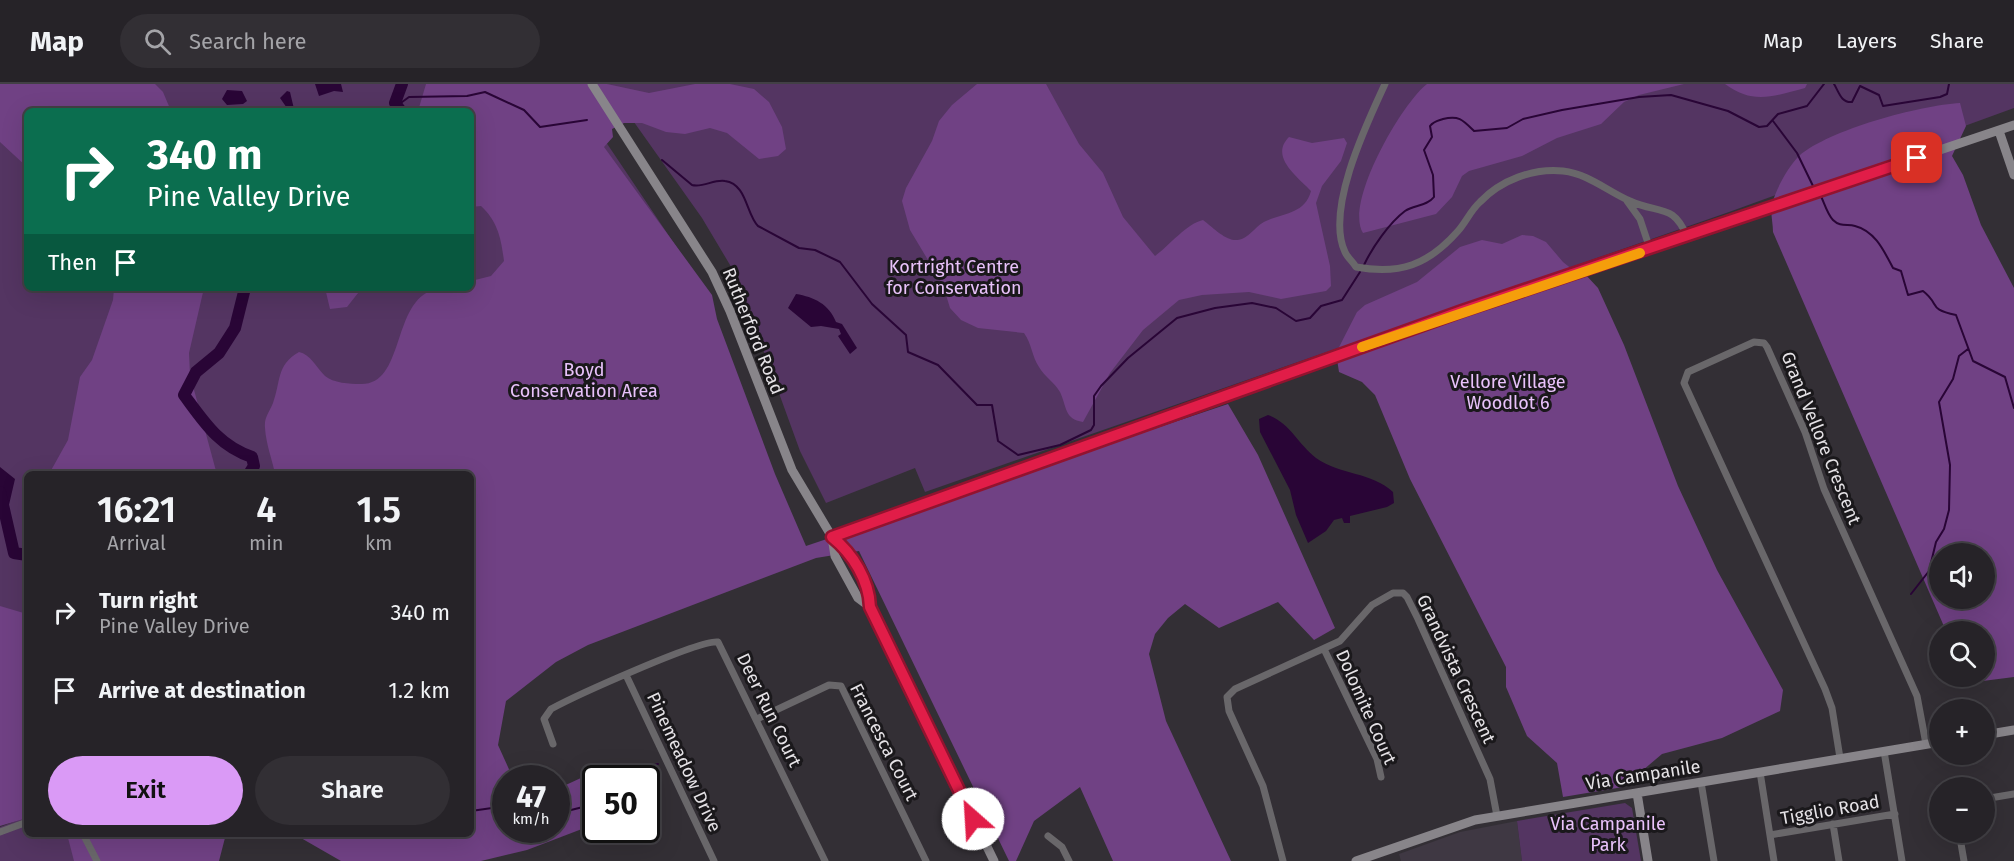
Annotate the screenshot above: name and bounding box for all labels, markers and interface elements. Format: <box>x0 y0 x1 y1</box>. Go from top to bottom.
search box <box>120 14 540 68</box>
text: Map <box>30 25 84 58</box>
icon: search <box>141 25 174 58</box>
text: Search here <box>189 28 307 55</box>
text: Map <box>1763 28 1803 54</box>
text: Layers <box>1836 28 1897 54</box>
text: Share <box>1930 28 1984 54</box>
text: 340 m <box>147 130 263 180</box>
icon: right <box>48 132 126 210</box>
pin <box>1891 132 1942 183</box>
icon: arrive <box>1900 141 1933 174</box>
text: Pine Valley Drive <box>147 181 350 213</box>
icon: arrive <box>109 246 142 279</box>
text: Then <box>48 249 97 276</box>
park label: Kortright Centre for Conservation <box>886 256 1022 299</box>
street label: Rutherford Road <box>718 264 788 398</box>
street label: Grand Vellore Crescent <box>1776 348 1866 528</box>
park label: Boyd Conservation Area <box>510 359 658 402</box>
park label: Vellore Village Woodlot 6 <box>1450 371 1566 414</box>
text: 16:21 <box>97 488 176 532</box>
text: 4 <box>256 488 276 532</box>
text: 1.5 <box>357 488 401 532</box>
text: Arrival <box>107 531 166 555</box>
text: min <box>249 531 284 555</box>
text: km <box>365 531 392 555</box>
map controls <box>1929 543 1995 843</box>
button: sound <box>1929 543 1995 609</box>
text: Turn right <box>99 587 198 614</box>
street label: Grandvista Crescent <box>1412 591 1500 747</box>
icon: right <box>48 596 81 629</box>
text: 340 m <box>390 599 450 626</box>
text: Pine Valley Drive <box>99 614 250 638</box>
button: search <box>1929 621 1995 687</box>
street label: Dolomite Court <box>1331 646 1401 768</box>
street label: Deer Run Court <box>732 650 806 771</box>
icon: arrive <box>48 674 81 707</box>
text: Arrive at destination <box>99 677 306 704</box>
text: 1.2 km <box>388 677 450 704</box>
street label: Francesca Court <box>845 680 923 805</box>
street label: Pinemeadow Drive <box>642 689 726 835</box>
button: + <box>1929 699 1995 765</box>
street label: Via Campanile <box>1584 755 1702 795</box>
button: Exit <box>48 756 243 825</box>
button: Share <box>255 756 450 825</box>
speed limit sign: 50 <box>582 765 660 843</box>
button: − <box>1929 777 1995 843</box>
text: 47 <box>516 779 546 815</box>
position arrow <box>941 787 1005 851</box>
street label: Tigglio Road <box>1779 790 1881 830</box>
text: km/h <box>512 810 550 828</box>
park label: Via Campanile Park <box>1550 813 1666 856</box>

